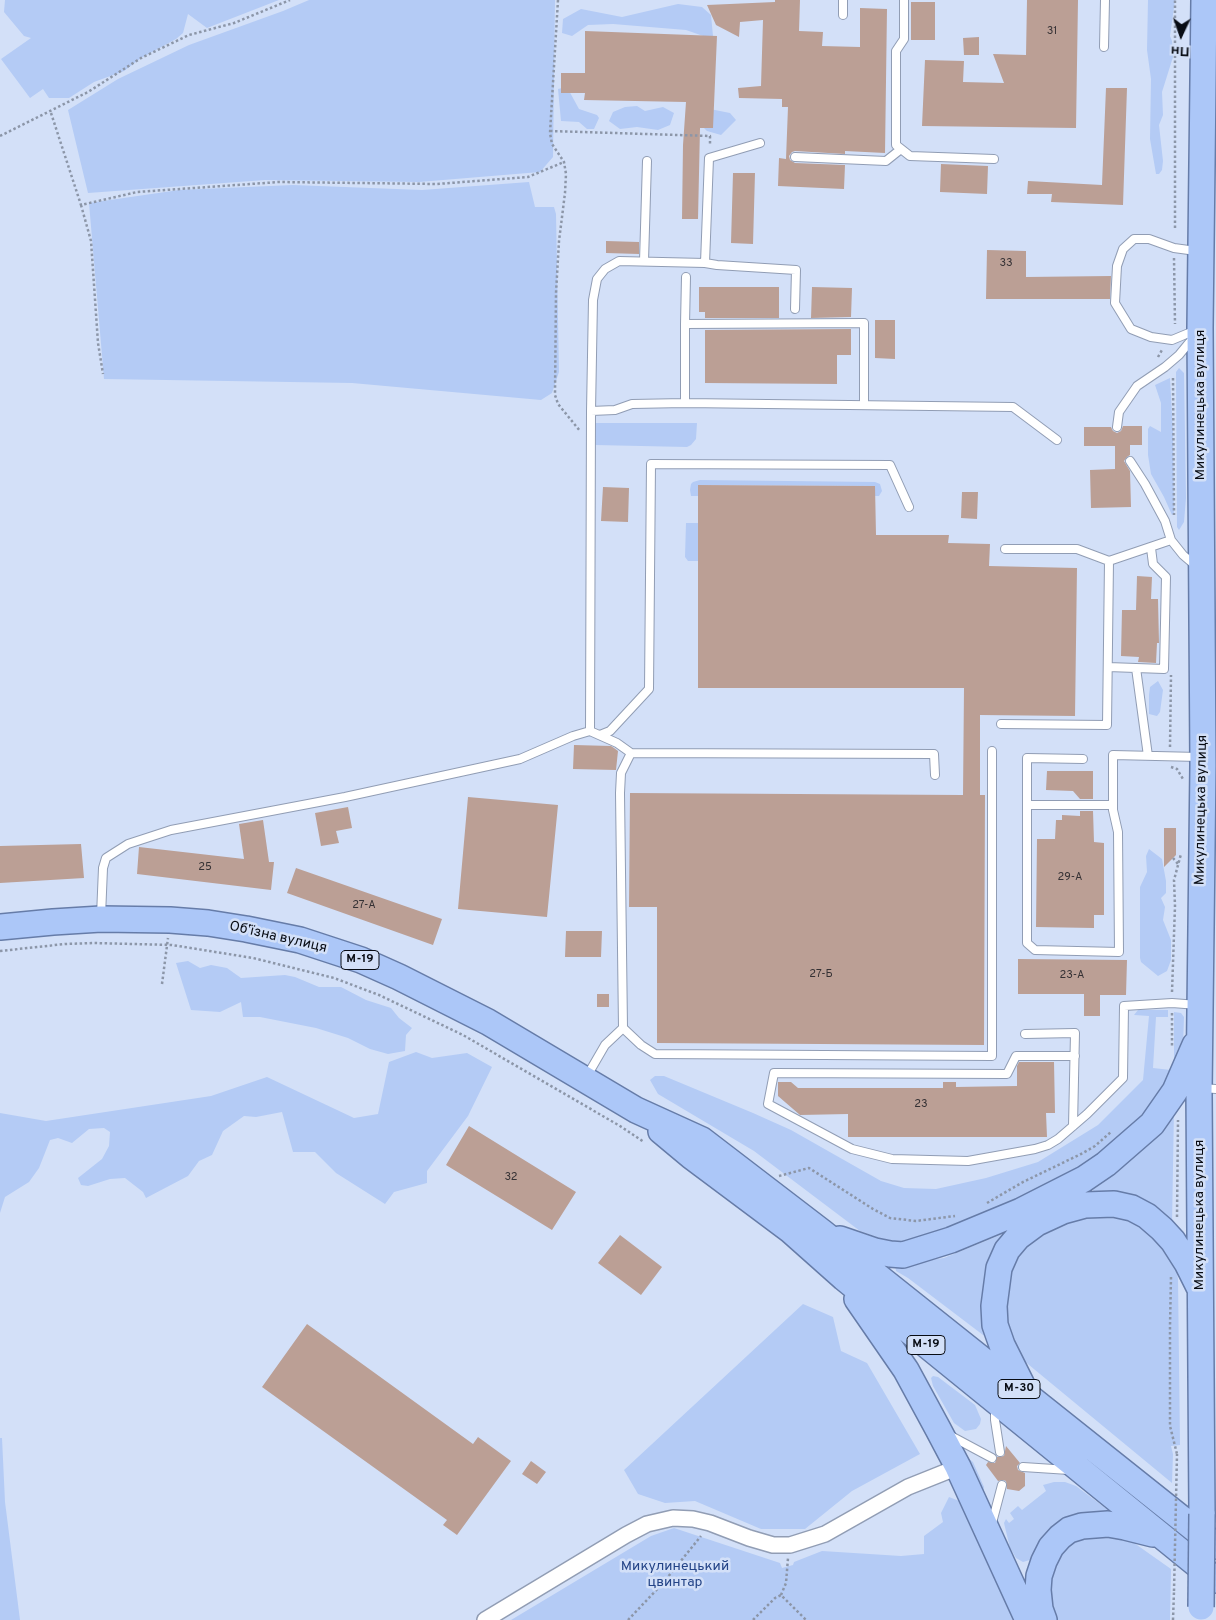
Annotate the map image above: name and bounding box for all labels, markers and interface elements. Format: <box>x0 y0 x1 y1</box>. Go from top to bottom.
north arrow <box>1156 10 1206 60</box>
house number: 31 <box>1047 25 1057 39</box>
text: Пн <box>1170 41 1190 59</box>
house number: 33 <box>999 257 1013 271</box>
street label: Микулинецька вулиця <box>1193 330 1209 480</box>
street label: Микулинецька вулиця <box>1192 735 1212 885</box>
house number: 25 <box>198 861 212 875</box>
house number: 29-А <box>1058 871 1082 885</box>
house number: 27-А <box>352 899 376 913</box>
street label: Обʼїзна вулиця <box>228 919 328 957</box>
road number: М-19 <box>341 950 379 970</box>
house number: 27-Б <box>809 968 833 982</box>
house number: 23-А <box>1060 969 1084 983</box>
house number: 23 <box>914 1098 928 1112</box>
street label: Микулинецька вулиця <box>1192 1140 1208 1290</box>
house number: 32 <box>504 1171 518 1185</box>
road number: М-19 <box>907 1336 945 1354</box>
road number: М-30 <box>998 1380 1040 1398</box>
park label: Микулинецький цвинтар <box>621 1559 729 1591</box>

